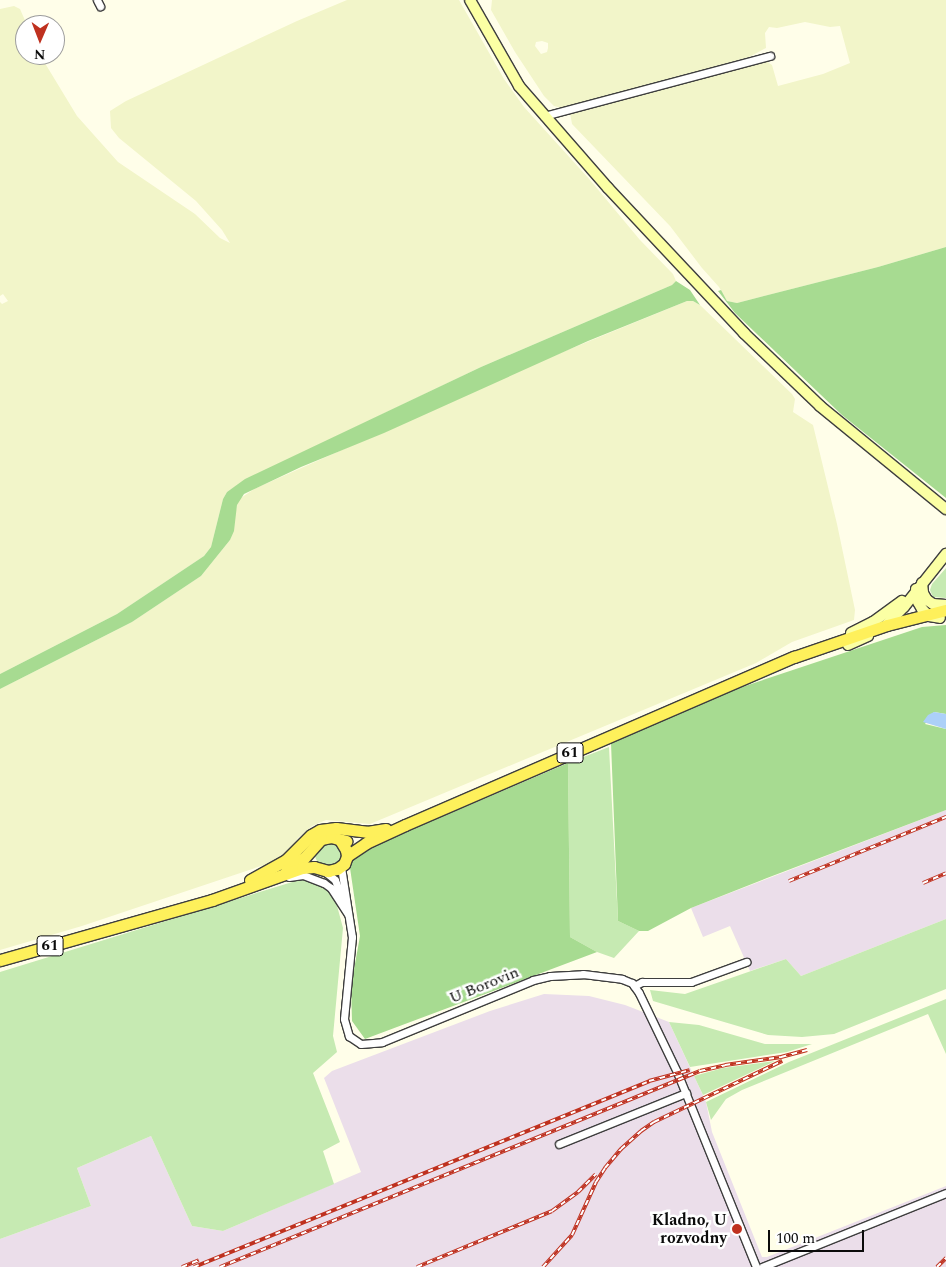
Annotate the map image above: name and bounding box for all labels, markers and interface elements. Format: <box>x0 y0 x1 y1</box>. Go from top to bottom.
north arrow <box>15 15 65 65</box>
text: N <box>34 44 46 65</box>
road number: 61 <box>556 740 584 766</box>
road number: 61 <box>36 934 64 958</box>
street label: U Borovin <box>446 962 522 1008</box>
place label: Kladno, U rozvodny <box>652 1210 727 1248</box>
scale bar <box>771 1220 867 1252</box>
marker: Kladno, U rozvodny <box>731 1223 743 1235</box>
text: 100 m <box>776 1227 815 1250</box>

